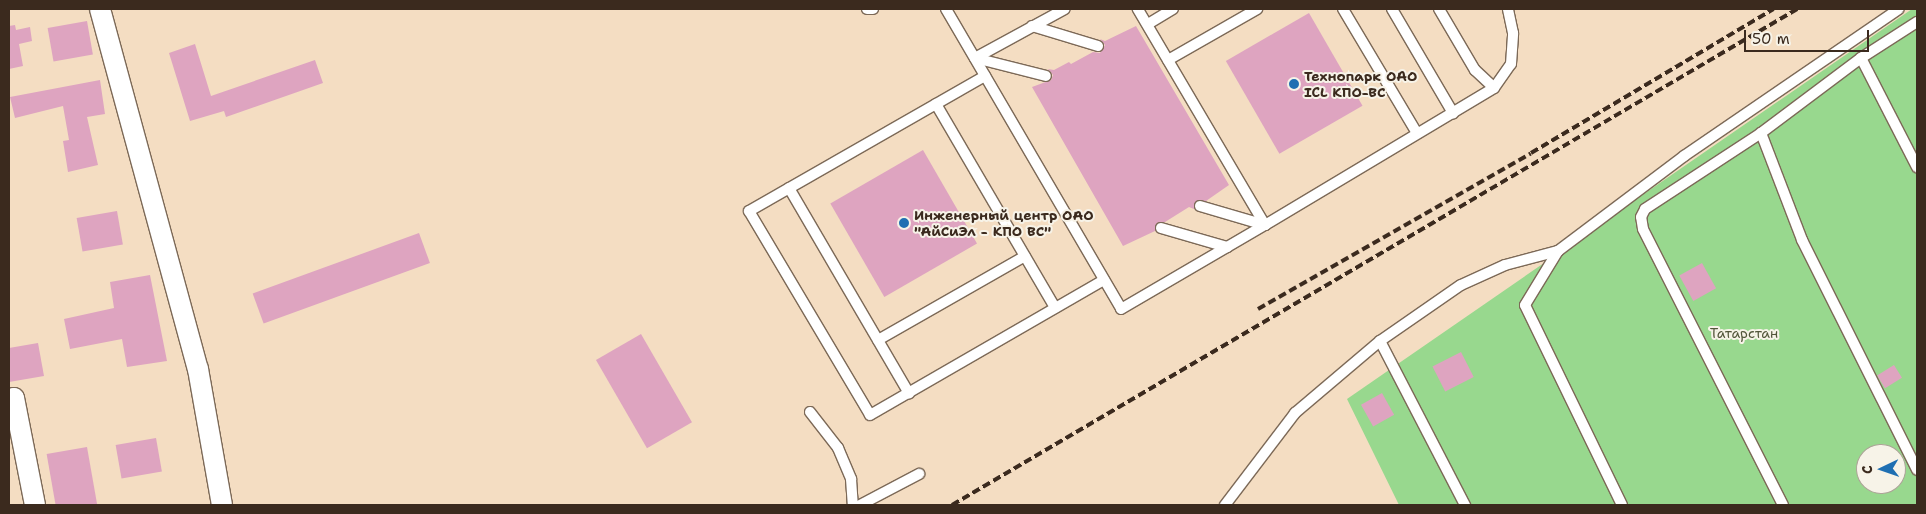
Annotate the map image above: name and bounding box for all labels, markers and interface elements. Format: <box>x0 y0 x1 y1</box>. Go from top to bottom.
scale bar <box>1746 20 1871 52</box>
text: 50 m <box>1752 29 1790 49</box>
place label: Технопарк OAO ICL КПО-ВС <box>1304 68 1417 100</box>
marker: Технопарк OAO ICL КПО-ВС <box>1288 78 1300 90</box>
place label: Инженерный центр ОАО "АйСиЭл - КПО ВС" <box>914 207 1094 240</box>
marker: Инженерный центр ОАО "АйСиЭл - КПО ВС" <box>898 217 910 229</box>
park label: Татарстан <box>1710 325 1778 341</box>
north arrow <box>1856 444 1906 494</box>
text: С <box>1858 465 1876 475</box>

